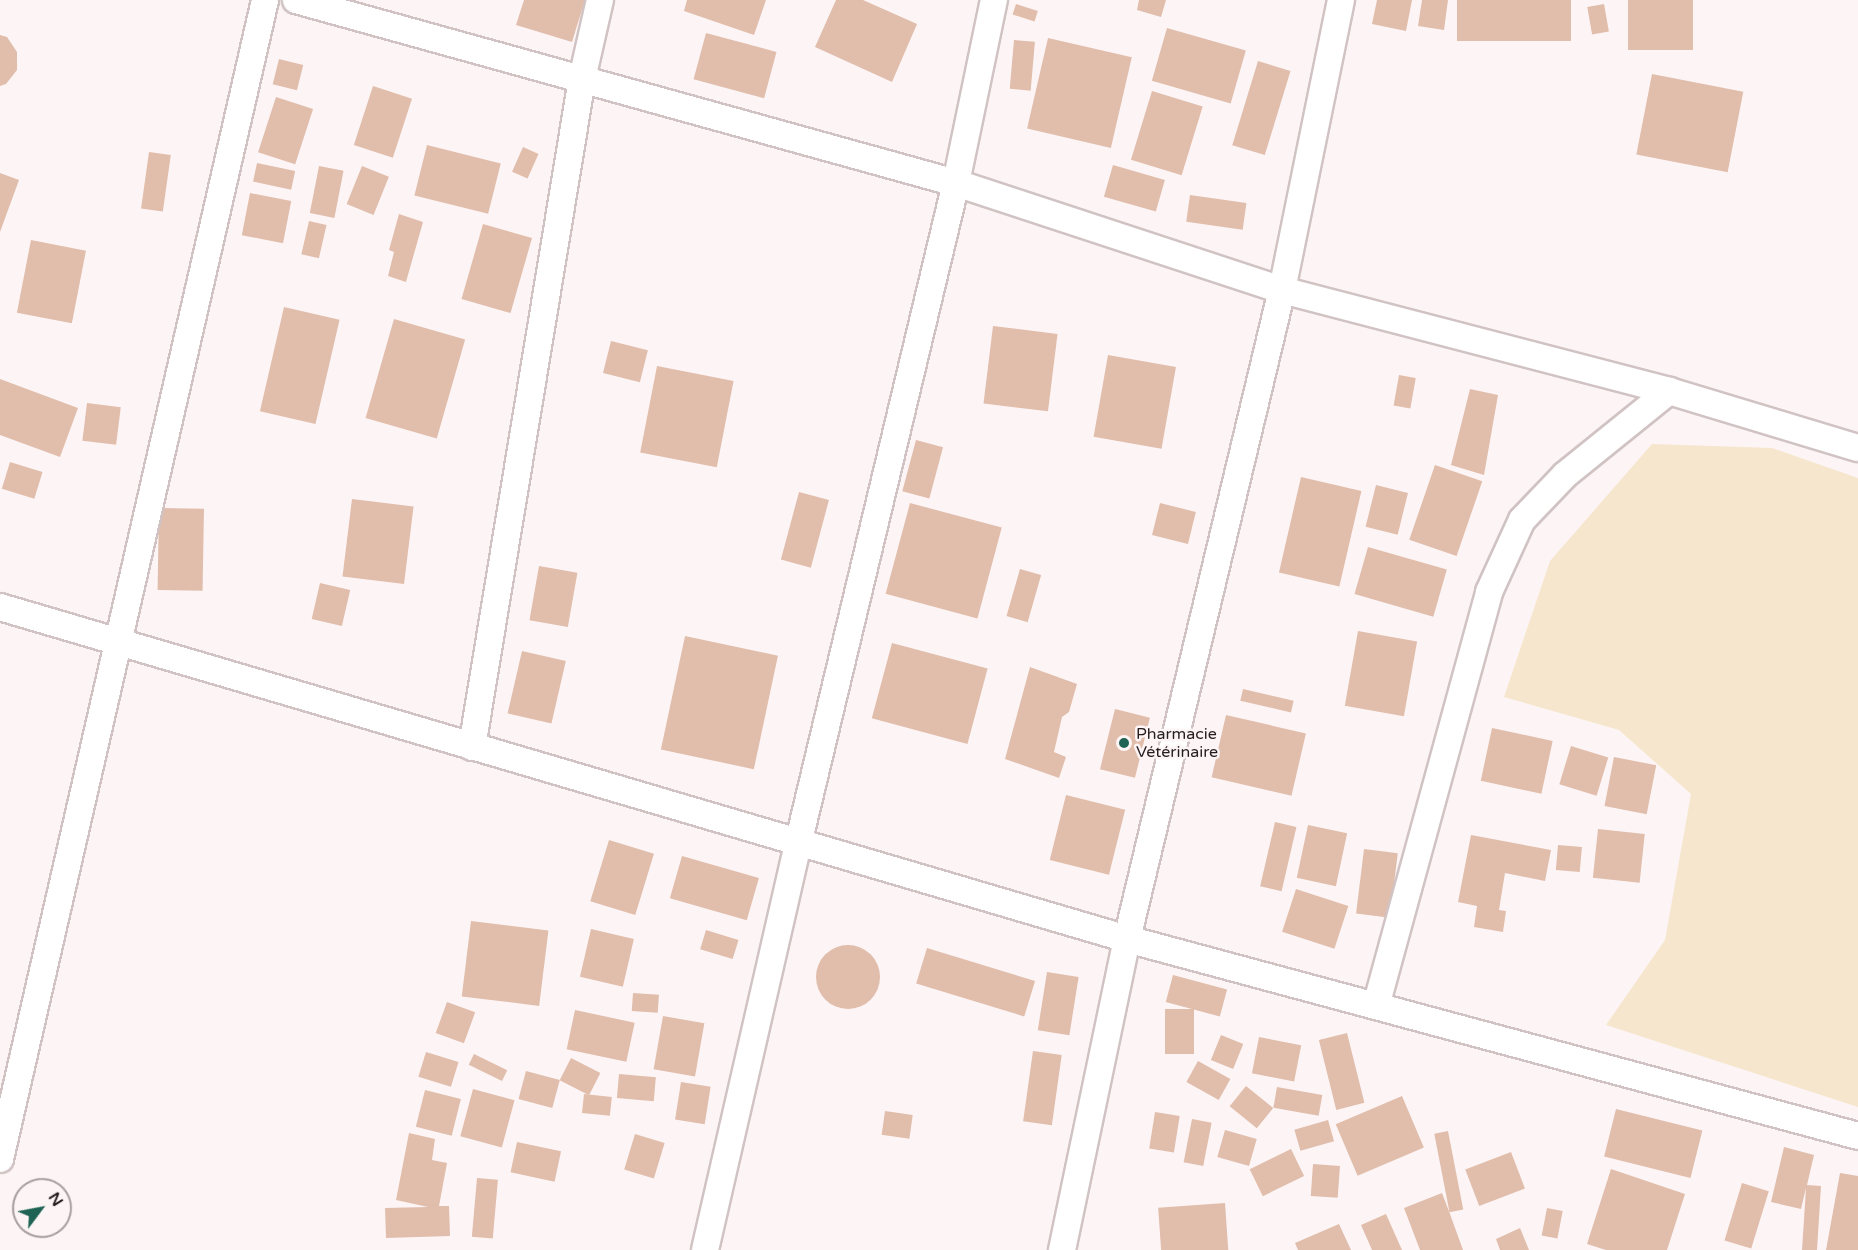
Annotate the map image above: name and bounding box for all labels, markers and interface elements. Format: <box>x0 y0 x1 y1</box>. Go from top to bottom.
place label: Pharmacie Vétérinaire <box>1136 724 1218 762</box>
marker: Pharmacie Vétérinaire <box>1117 736 1131 750</box>
north arrow <box>12 1178 72 1238</box>
text: N <box>44 1189 67 1210</box>

